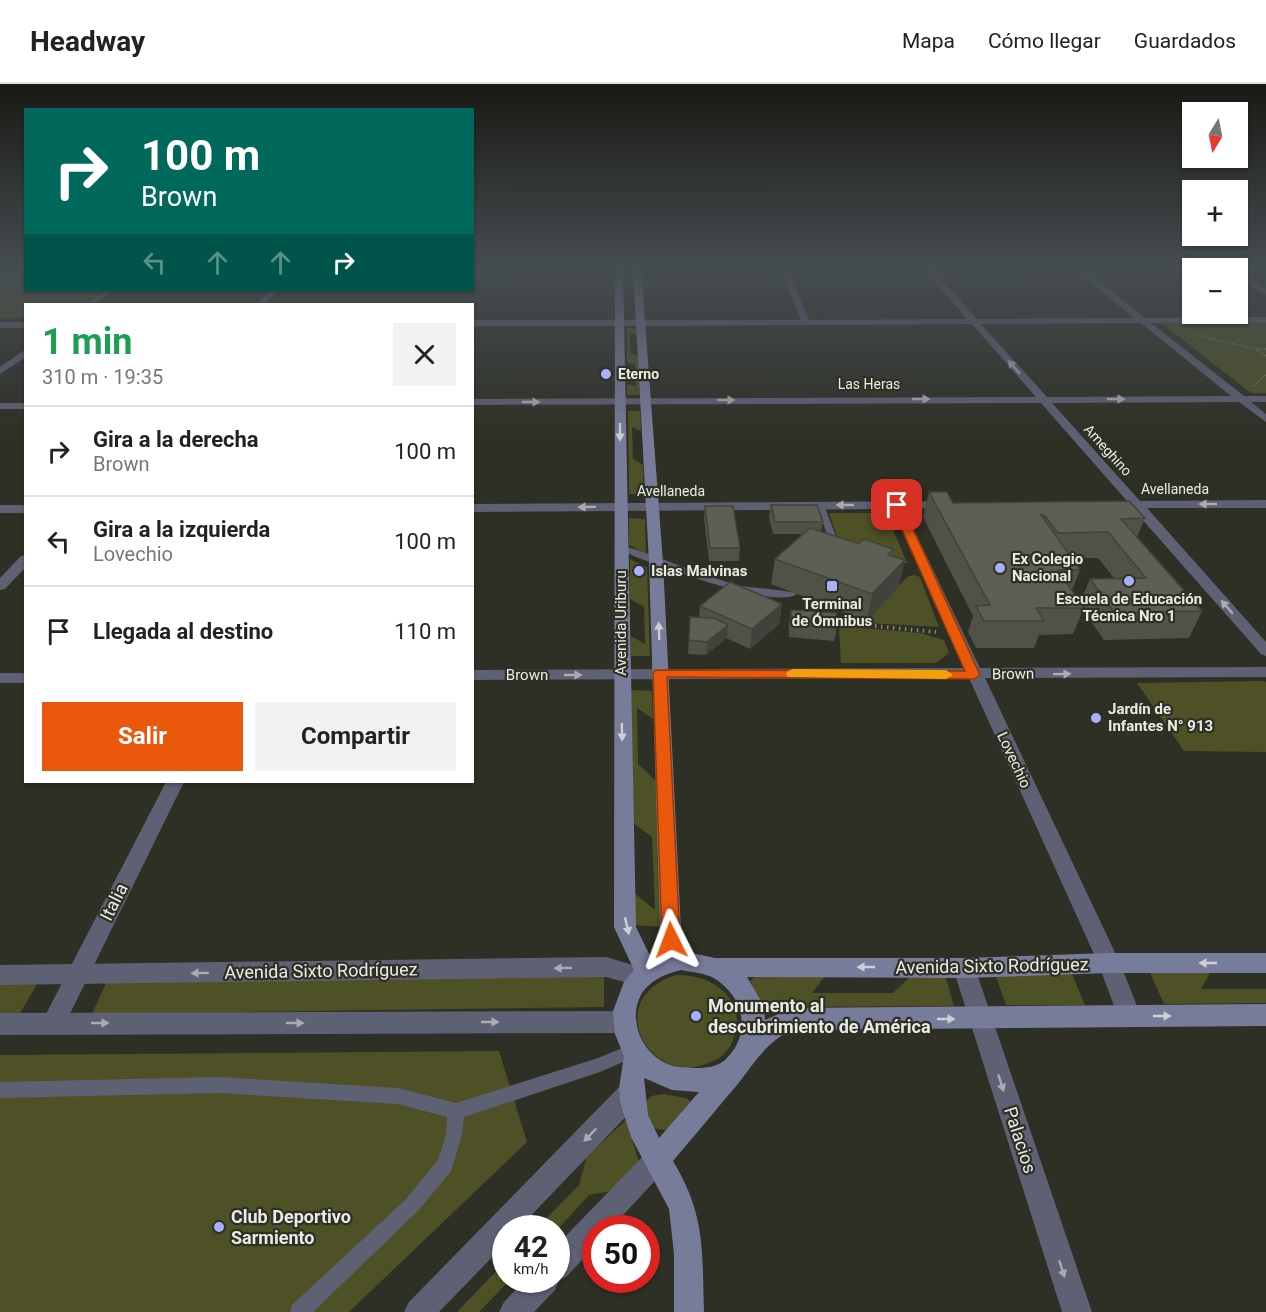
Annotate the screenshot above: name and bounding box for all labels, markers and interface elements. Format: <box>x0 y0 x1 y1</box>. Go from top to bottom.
text: Headway <box>30 25 145 58</box>
text: Mapa <box>902 29 955 53</box>
text: Cómo llegar <box>988 29 1101 53</box>
text: Guardados <box>1134 29 1236 53</box>
north arrow <box>1182 102 1248 168</box>
map controls <box>1182 102 1248 324</box>
text: 100 m <box>141 131 260 180</box>
icon: right <box>42 132 120 210</box>
button: + <box>1182 180 1248 246</box>
text: Brown <box>141 181 217 213</box>
icon: left <box>138 246 171 279</box>
icon: ahead <box>201 246 234 279</box>
icon: ahead <box>264 246 297 279</box>
icon: right <box>327 246 360 279</box>
button: − <box>1182 258 1248 324</box>
text: 1 min <box>42 321 133 363</box>
button: close <box>393 323 456 386</box>
one-way arrow <box>1008 360 1021 375</box>
text: 310 m · 19:35 <box>42 365 163 389</box>
place label: Eterno <box>618 366 659 382</box>
marker: Eterno <box>599 367 613 381</box>
street label: Las Heras <box>838 376 900 392</box>
one-way arrow <box>911 394 930 404</box>
one-way arrow <box>1106 394 1125 404</box>
one-way arrow <box>716 395 735 405</box>
one-way arrow <box>521 397 540 407</box>
street label: Ameghino <box>1081 421 1135 479</box>
one-way arrow <box>615 422 625 441</box>
text: Gira a la derecha <box>93 427 259 452</box>
icon: right <box>42 435 75 468</box>
text: 100 m <box>394 439 456 464</box>
text: Brown <box>93 452 150 476</box>
pin <box>871 479 922 530</box>
street label: Avellaneda <box>1141 481 1209 497</box>
street label: Avellaneda <box>637 483 705 499</box>
icon: arrive <box>880 488 913 521</box>
one-way arrow <box>1198 499 1217 509</box>
one-way arrow <box>835 500 854 510</box>
one-way arrow <box>577 502 596 511</box>
text: Gira a la izquierda <box>93 517 270 542</box>
icon: left <box>42 525 75 558</box>
text: 100 m <box>394 529 456 554</box>
text: Lovechio <box>93 542 173 566</box>
place label: Ex Colegio Nacional <box>1012 550 1083 585</box>
marker: Ex Colegio Nacional <box>993 561 1007 575</box>
place label: Islas Malvinas <box>651 562 748 580</box>
marker: Islas Malvinas <box>632 564 646 578</box>
street label: Avenida Uriburu <box>612 570 630 676</box>
marker: Escuela de Educación Técnica Nro 1 <box>1122 574 1136 588</box>
marker: Terminal de Ómnibus <box>825 579 839 593</box>
place label: Escuela de Educación Técnica Nro 1 <box>1056 590 1202 625</box>
place label: Terminal de Ómnibus <box>792 595 873 630</box>
one-way arrow <box>1221 600 1234 615</box>
icon: arrive <box>42 615 75 648</box>
text: Llegada al destino <box>93 619 273 644</box>
text: 110 m <box>394 619 456 644</box>
one-way arrow <box>654 621 663 640</box>
street label: Brown <box>992 665 1034 683</box>
street label: Brown <box>506 666 548 684</box>
one-way arrow <box>1052 669 1071 679</box>
one-way arrow <box>563 670 582 680</box>
place label: Jardín de Infantes N° 913 <box>1108 700 1213 735</box>
button: Salir <box>42 702 243 771</box>
button: Compartir <box>255 702 456 771</box>
marker: Jardín de Infantes N° 913 <box>1089 711 1103 725</box>
one-way arrow <box>617 722 627 741</box>
street label: Lovechio <box>993 729 1035 791</box>
street label: Italia <box>95 880 132 924</box>
position arrow <box>639 908 703 972</box>
one-way arrow <box>622 917 632 935</box>
street label: Avenida Sixto Rodríguez <box>895 953 1089 978</box>
street label: Avenida Sixto Rodríguez <box>224 958 418 983</box>
one-way arrow <box>1198 958 1217 968</box>
one-way arrow <box>856 962 875 972</box>
one-way arrow <box>554 963 573 973</box>
one-way arrow <box>191 968 210 978</box>
place label: Monumento al descubrimiento de América <box>708 995 931 1037</box>
marker: Monumento al descubrimiento de América <box>689 1009 703 1023</box>
one-way arrow <box>1152 1011 1171 1021</box>
one-way arrow <box>936 1014 955 1024</box>
one-way arrow <box>481 1017 500 1027</box>
one-way arrow <box>91 1018 110 1028</box>
one-way arrow <box>286 1018 305 1028</box>
one-way arrow <box>997 1074 1007 1092</box>
street label: Palacios <box>1000 1104 1041 1176</box>
one-way arrow <box>584 1128 598 1142</box>
place label: Club Deportivo Sarmiento <box>231 1206 351 1248</box>
speed limit sign: 50 <box>582 1215 660 1293</box>
marker: Club Deportivo Sarmiento <box>212 1220 226 1234</box>
text: 42 <box>514 1229 548 1264</box>
text: km/h <box>513 1260 549 1278</box>
one-way arrow <box>1058 1260 1068 1278</box>

